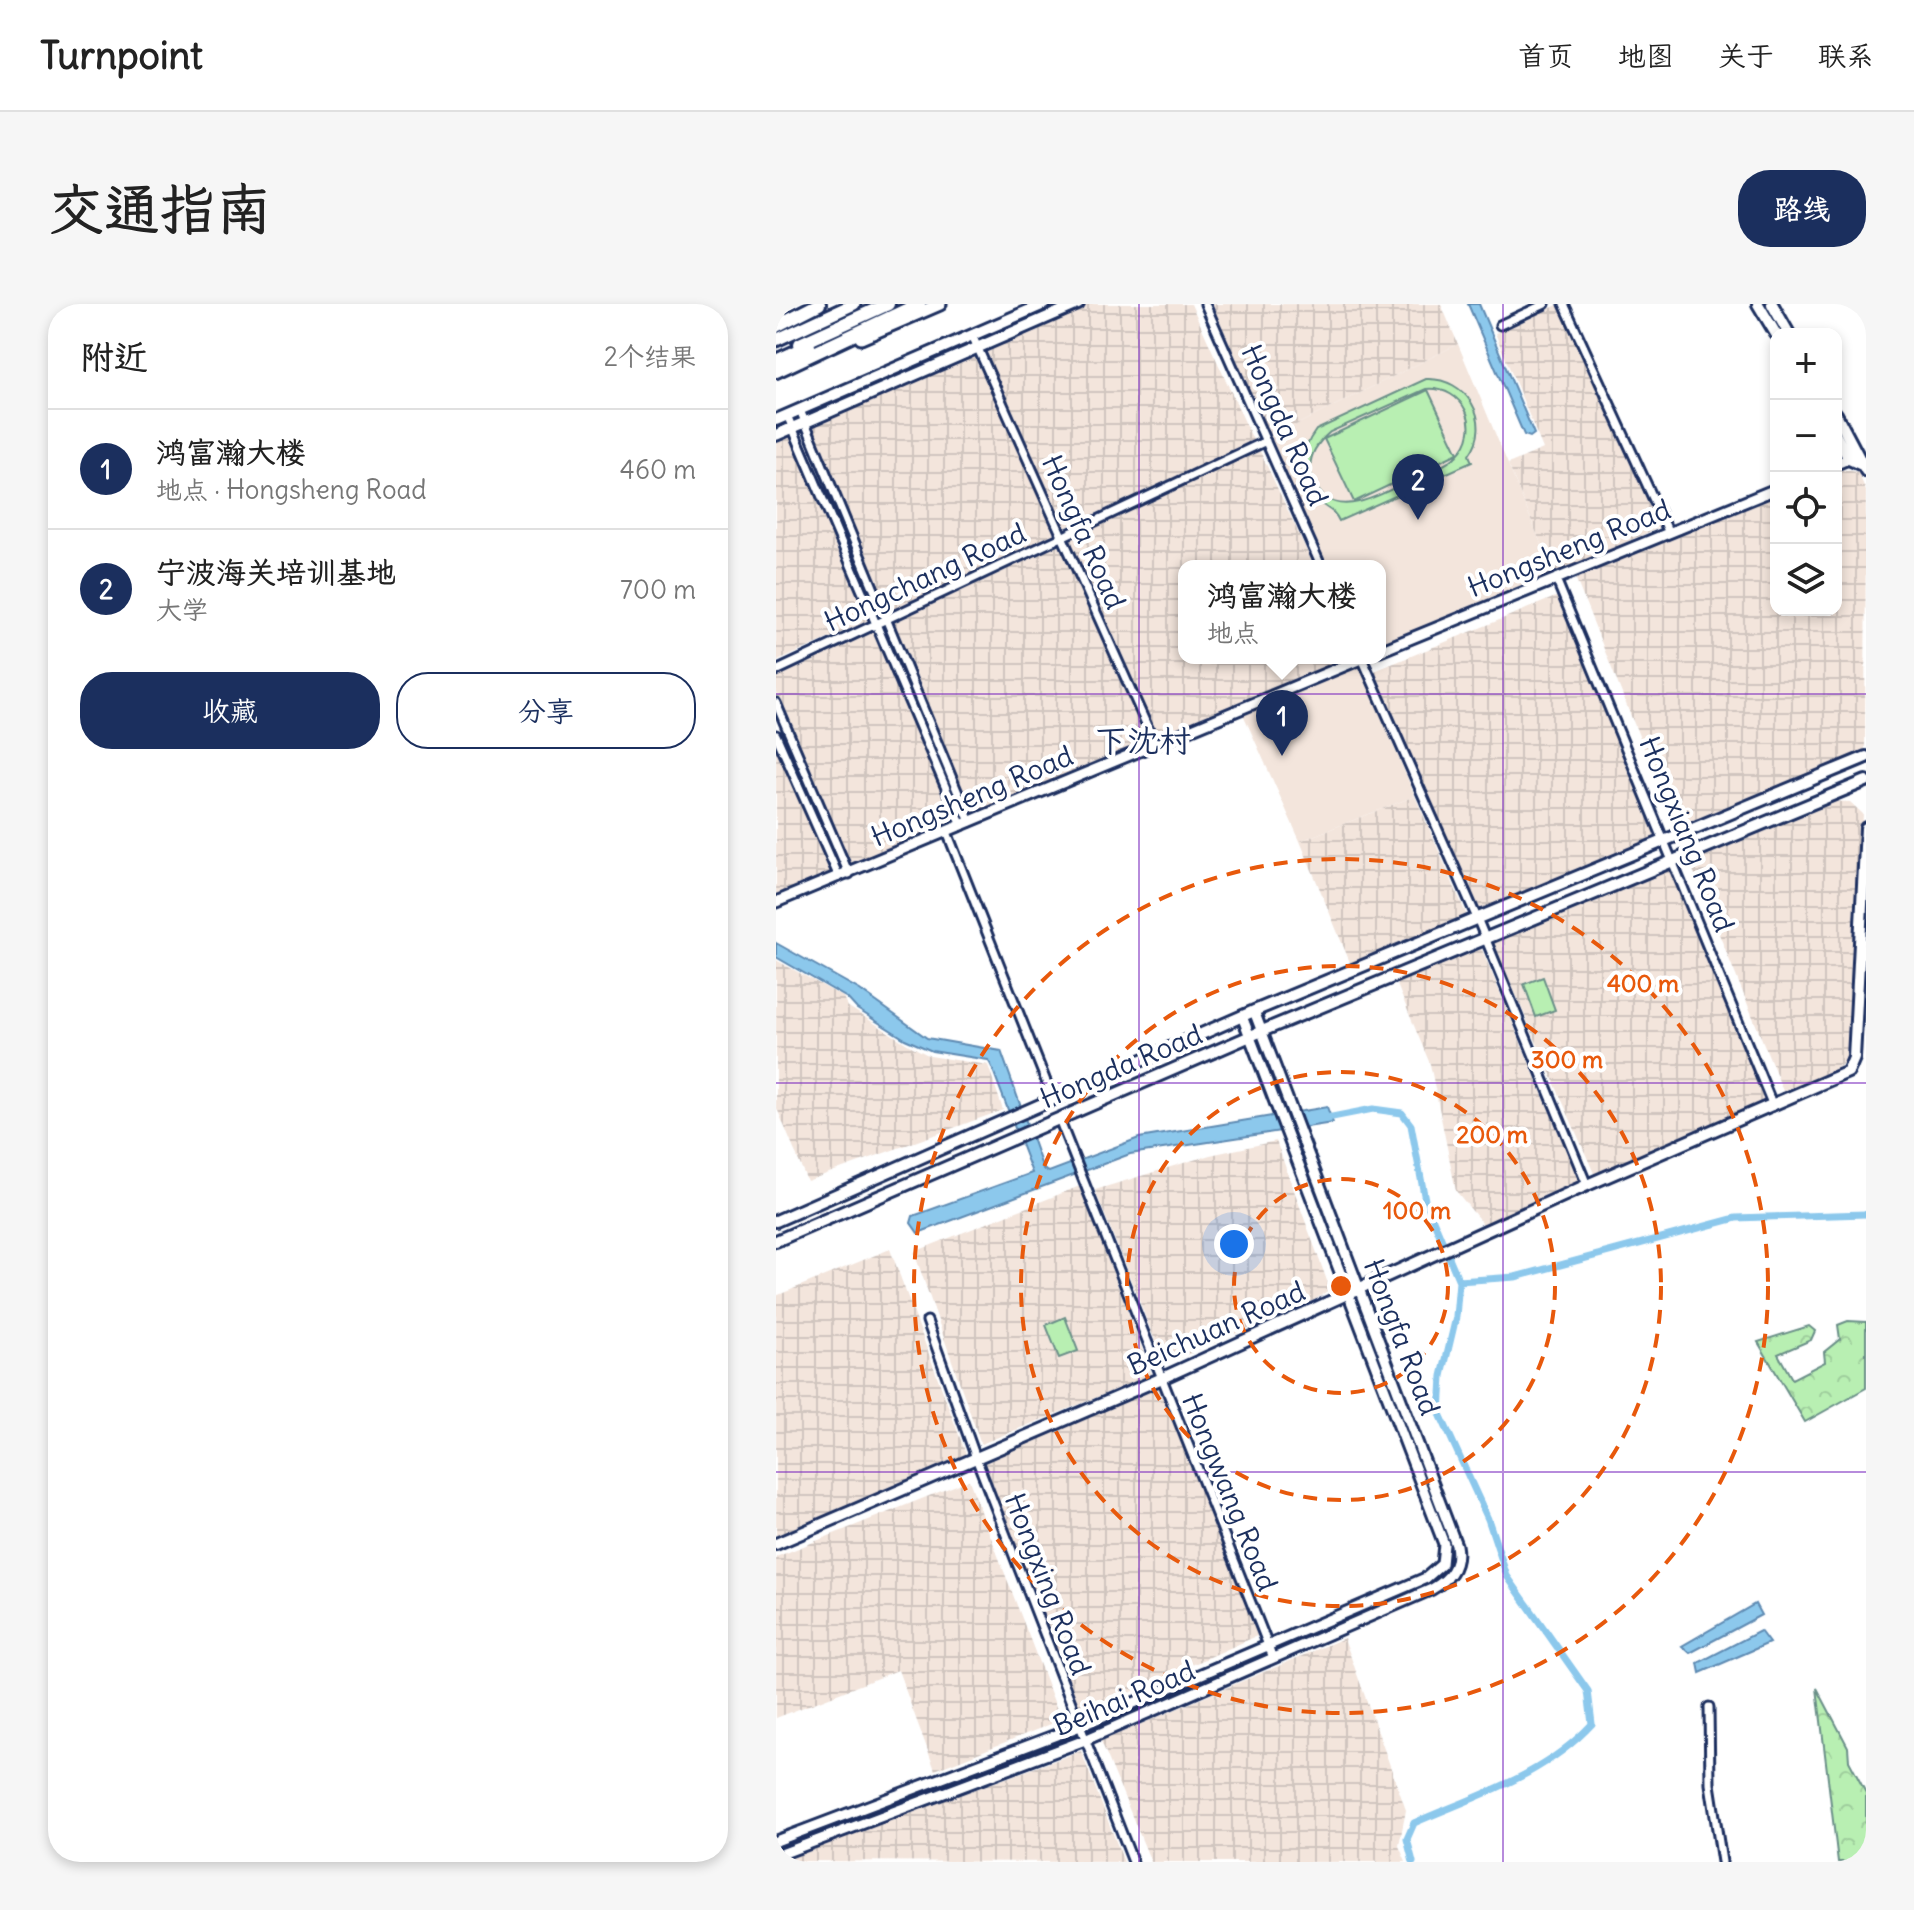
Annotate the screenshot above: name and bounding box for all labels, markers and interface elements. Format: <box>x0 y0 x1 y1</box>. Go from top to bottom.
text: Turnpoint <box>40 32 203 79</box>
text: 首页 <box>1518 38 1574 74</box>
text: 地图 <box>1618 38 1674 74</box>
text: 关于 <box>1718 38 1774 74</box>
text: 联系 <box>1818 38 1874 74</box>
button: 路线 <box>1738 170 1866 247</box>
text: 交通指南 <box>48 174 272 244</box>
map controls <box>1770 328 1842 616</box>
button: + <box>1770 328 1842 400</box>
text: 附近 <box>80 335 148 378</box>
street label: Hongda Road <box>1233 339 1337 511</box>
text: 2个结果 <box>604 340 696 373</box>
button: − <box>1770 400 1842 472</box>
text: 鸿富瀚大楼 <box>156 433 306 471</box>
street label: Hongfa Road <box>1034 449 1134 615</box>
text: 1 <box>101 453 111 486</box>
text: 460 m <box>620 453 696 486</box>
pin: 2 <box>1392 454 1444 520</box>
button: locate <box>1770 472 1842 544</box>
text: 地点 · Hongsheng Road <box>156 473 427 506</box>
street label: Hongsheng Road <box>1462 491 1676 605</box>
street label: Hongchang Road <box>818 515 1032 639</box>
button: layers <box>1770 544 1842 616</box>
text: 宁波海关培训基地 <box>156 553 396 591</box>
popup <box>1178 560 1386 664</box>
text: 2 <box>99 573 113 606</box>
text: 700 m <box>620 573 696 606</box>
text: 鸿富瀚大楼 <box>1207 576 1357 614</box>
text: 大学 <box>156 593 208 626</box>
text: 地点 <box>1207 616 1259 649</box>
button: 收藏 <box>80 672 380 749</box>
button: 分享 <box>396 672 696 749</box>
pin: 1 <box>1256 690 1308 756</box>
district label: 下沈村 <box>1095 720 1191 761</box>
street label: Hongxiang Road <box>1631 731 1743 937</box>
street label: Hongsheng Road <box>866 737 1078 855</box>
text: 400 m <box>1607 968 1679 998</box>
street label: Hongda Road <box>1035 1016 1207 1116</box>
text: 300 m <box>1531 1044 1603 1074</box>
text: 200 m <box>1456 1119 1528 1149</box>
text: 100 m <box>1383 1195 1451 1225</box>
your location <box>1214 1224 1254 1264</box>
street label: Hongfa Road <box>1356 1254 1448 1420</box>
centre of rings <box>1327 1272 1355 1300</box>
street label: Beichuan Road <box>1122 1273 1310 1383</box>
street label: Hongwang Road <box>1174 1388 1286 1596</box>
street label: Hongxing Road <box>997 1488 1099 1680</box>
street label: Beihai Road <box>1048 1652 1200 1744</box>

